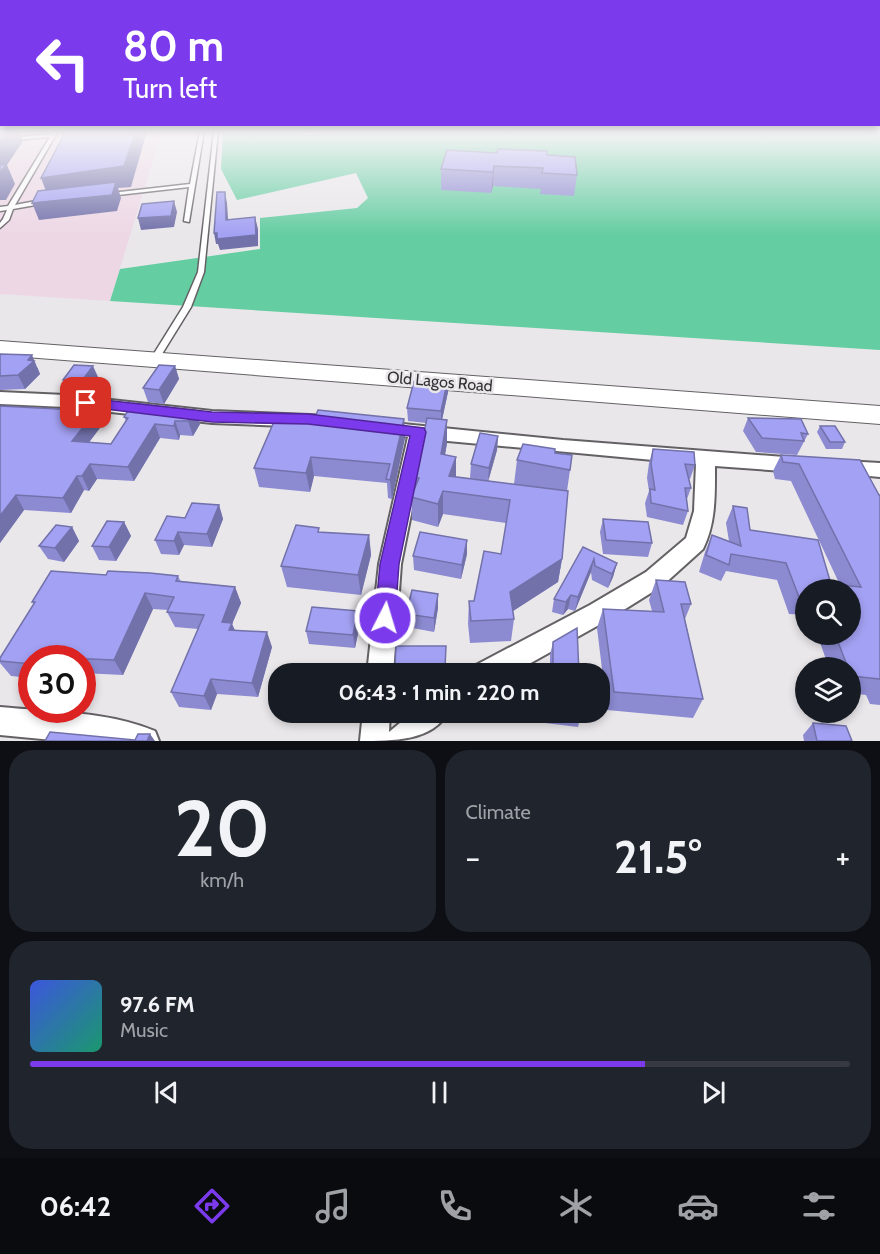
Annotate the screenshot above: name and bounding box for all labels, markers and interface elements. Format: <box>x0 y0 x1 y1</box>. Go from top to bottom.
text: 80 m <box>123 20 224 72</box>
icon: left <box>24 24 102 102</box>
text: Turn left <box>123 72 217 105</box>
street label: Old Lagos Road <box>386 367 493 396</box>
pin <box>60 377 111 428</box>
icon: arrive <box>69 386 102 419</box>
map controls <box>795 579 861 723</box>
button: search <box>795 579 861 645</box>
position arrow <box>353 586 417 650</box>
speed limit sign: 30 <box>18 645 96 723</box>
button: layers <box>795 657 861 723</box>
text: 06:43 · 1 min · 220 m <box>339 679 539 706</box>
text: 20 <box>174 781 270 876</box>
text: Climate <box>466 800 531 824</box>
text: 21.5° <box>614 830 702 884</box>
text: − <box>466 837 480 877</box>
text: + <box>835 837 850 877</box>
text: km/h <box>200 868 244 892</box>
text: 97.6 FM <box>120 991 195 1018</box>
text: Music <box>120 1018 168 1042</box>
icon: previous <box>150 1076 183 1109</box>
icon: pause <box>423 1076 456 1109</box>
icon: next <box>697 1076 730 1109</box>
icon: directions <box>191 1185 233 1227</box>
icon: music <box>312 1185 354 1227</box>
icon: phone <box>434 1185 476 1227</box>
icon: climate <box>555 1185 597 1227</box>
icon: car <box>677 1185 719 1227</box>
icon: filters <box>798 1185 840 1227</box>
text: 06:42 <box>40 1190 111 1223</box>

